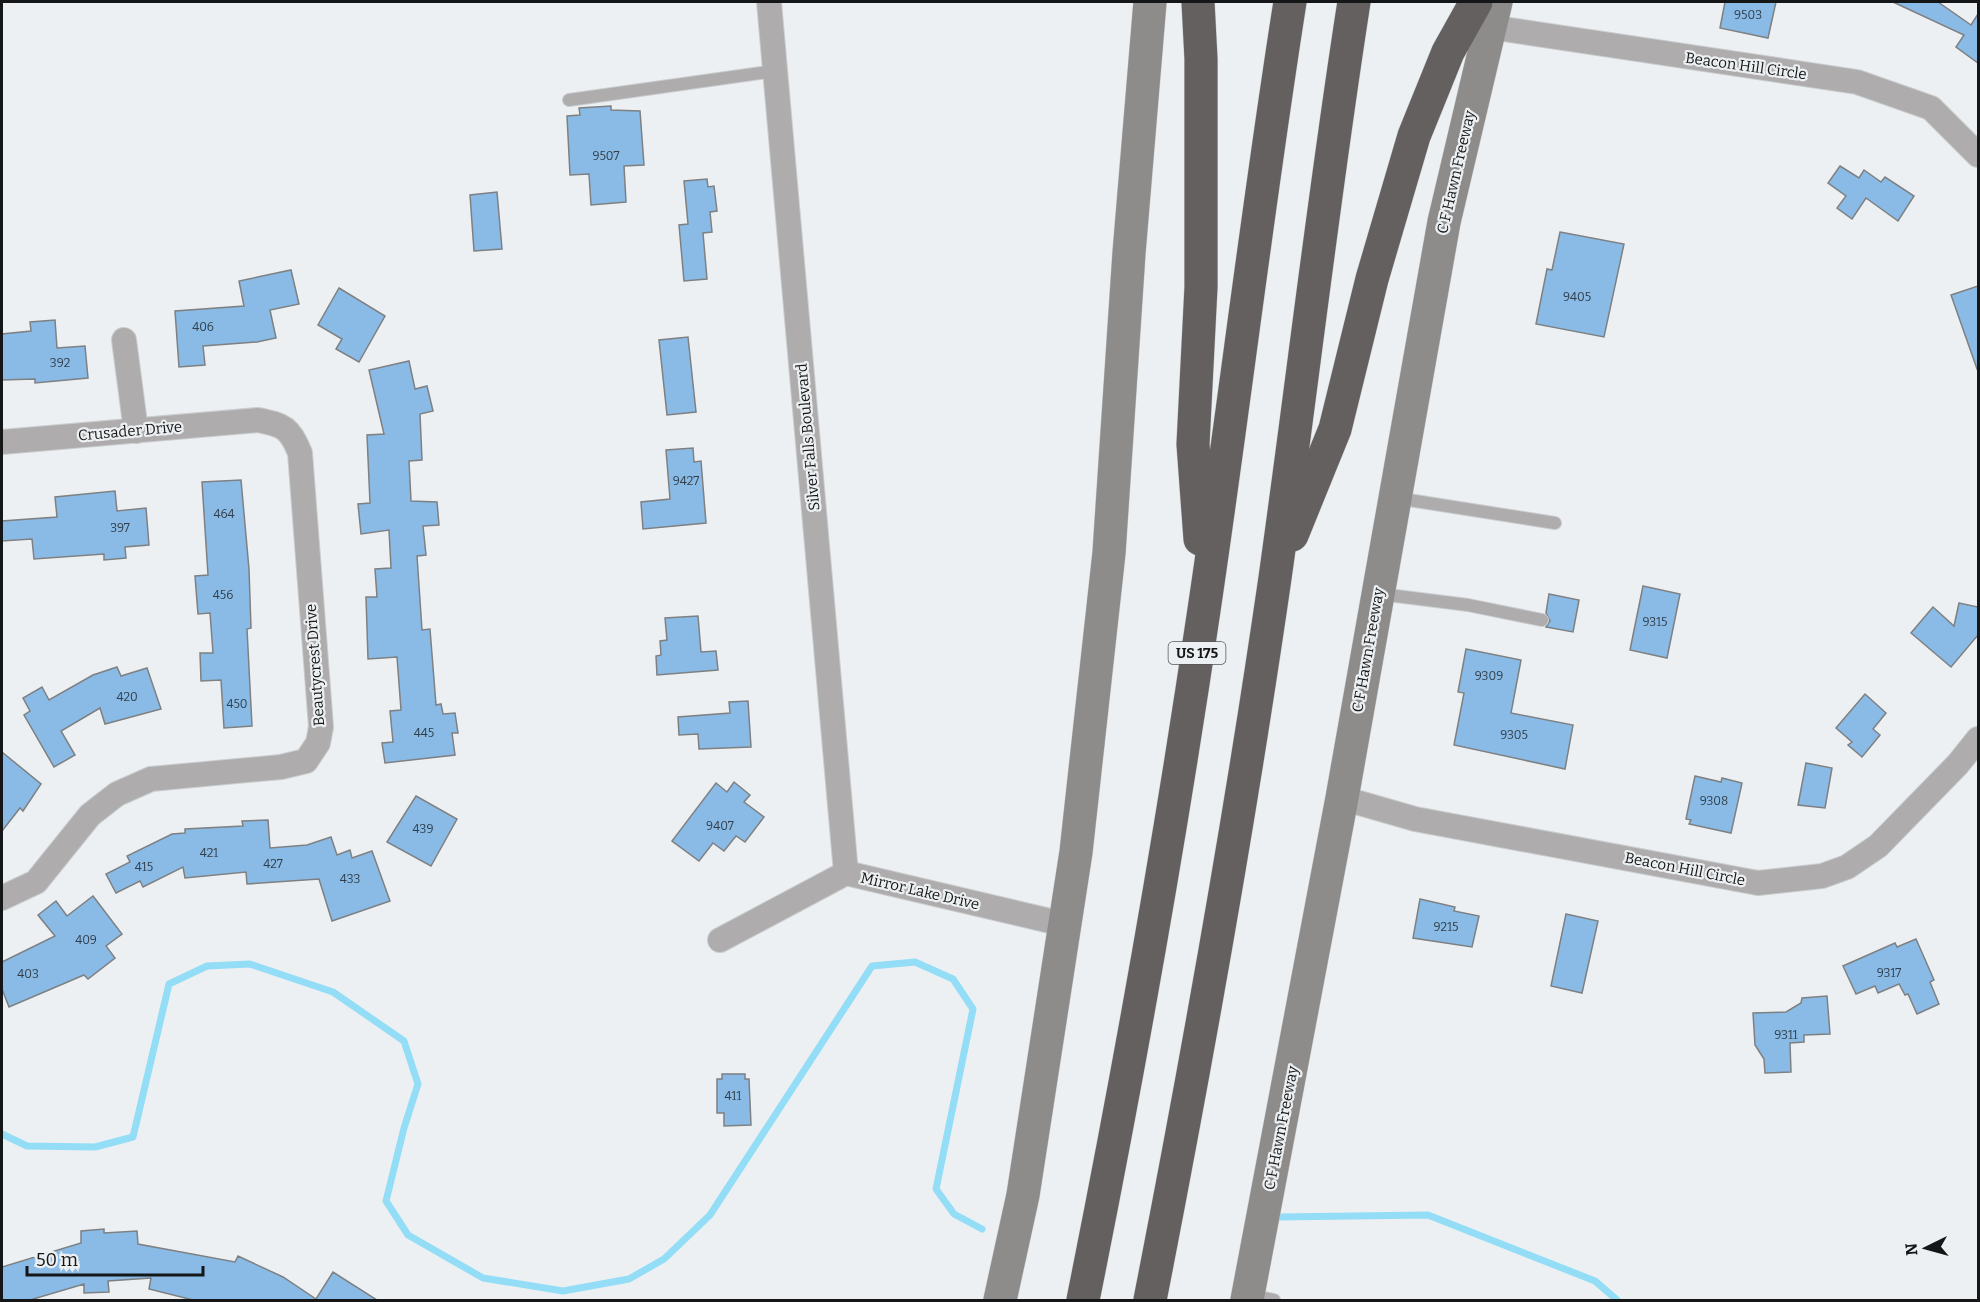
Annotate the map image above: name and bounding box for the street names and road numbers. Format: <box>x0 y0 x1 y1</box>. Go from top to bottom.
street label: Beacon Hill Circle <box>1684 49 1808 83</box>
street label: C F Hawn Freeway <box>1433 109 1479 235</box>
street label: Silver Falls Boulevard <box>793 362 823 512</box>
street label: Crusader Drive <box>77 417 183 445</box>
street label: C F Hawn Freeway <box>1348 586 1388 714</box>
street label: Beautycrest Drive <box>302 603 328 727</box>
road number: US 175 <box>1168 642 1226 664</box>
street label: Beacon Hill Circle <box>1623 848 1747 890</box>
street label: Mirror Lake Drive <box>859 869 981 913</box>
street label: C F Hawn Freeway <box>1260 1064 1302 1192</box>

